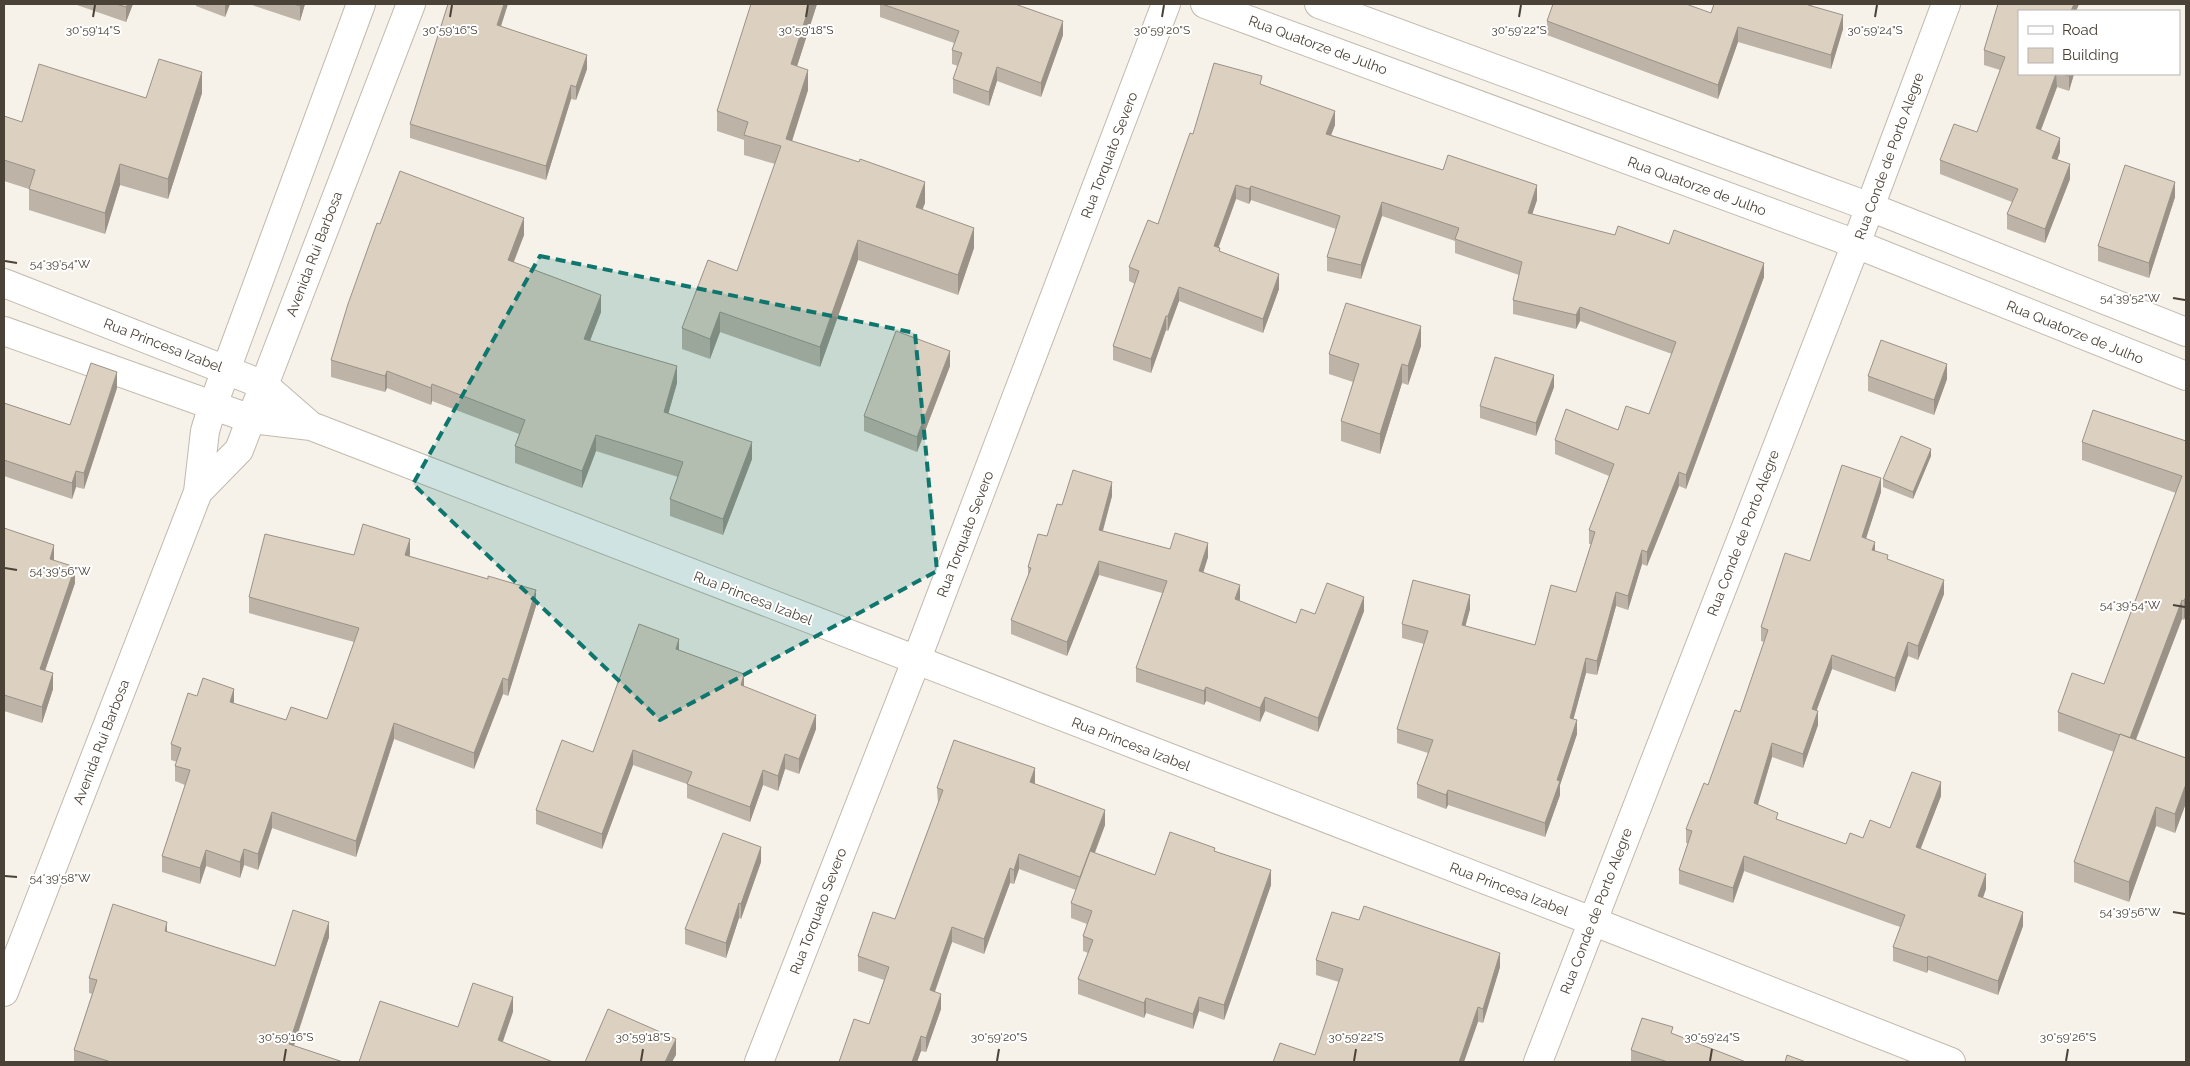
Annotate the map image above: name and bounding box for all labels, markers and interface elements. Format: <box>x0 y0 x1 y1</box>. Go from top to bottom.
legend <box>2018 10 2180 75</box>
street label: Rua Quatorze de Julho <box>1246 12 1390 78</box>
text: Road <box>2062 21 2098 39</box>
text: 30°59'14"S <box>66 23 120 37</box>
text: 30°59'16"S <box>422 23 478 37</box>
text: 30°59'18"S <box>778 23 834 37</box>
text: 30°59'20"S <box>1134 23 1190 37</box>
text: 30°59'22"S <box>1491 23 1547 37</box>
text: 30°59'24"S <box>1847 23 1903 37</box>
text: Building <box>2062 46 2119 64</box>
street label: Rua Conde de Porto Alegre <box>1851 70 1927 242</box>
street label: Rua Torquato Severo <box>1077 90 1141 220</box>
street label: Rua Quatorze de Julho <box>1625 153 1769 219</box>
street label: Avenida Rui Barbosa <box>283 189 345 319</box>
text: 54°39'54"W <box>30 257 91 271</box>
text: 54°39'52"W <box>2100 291 2161 305</box>
street label: Rua Quatorze de Julho <box>2004 297 2146 367</box>
street label: Rua Princesa Izabel <box>101 315 225 375</box>
street label: Rua Conde de Porto Alegre <box>1704 448 1782 618</box>
street label: Rua Torquato Severo <box>933 469 997 599</box>
text: 54°39'56"W <box>29 564 91 578</box>
street label: Rua Princesa Izabel <box>691 568 815 628</box>
text: 54°39'54"W <box>2100 598 2161 612</box>
street label: Avenida Rui Barbosa <box>70 677 132 807</box>
street label: Rua Princesa Izabel <box>1069 714 1193 774</box>
street label: Rua Conde de Porto Alegre <box>1557 826 1635 996</box>
street label: Rua Torquato Severo <box>786 846 850 976</box>
street label: Rua Princesa Izabel <box>1447 859 1571 919</box>
text: 54°39'58"W <box>30 871 91 885</box>
text: 54°39'56"W <box>2099 905 2161 919</box>
text: 30°59'16"S <box>258 1030 314 1044</box>
text: 30°59'18"S <box>615 1030 671 1044</box>
text: 30°59'20"S <box>971 1030 1027 1044</box>
text: 30°59'22"S <box>1328 1030 1384 1044</box>
text: 30°59'24"S <box>1684 1030 1740 1044</box>
text: 30°59'26"S <box>2040 1030 2096 1044</box>

